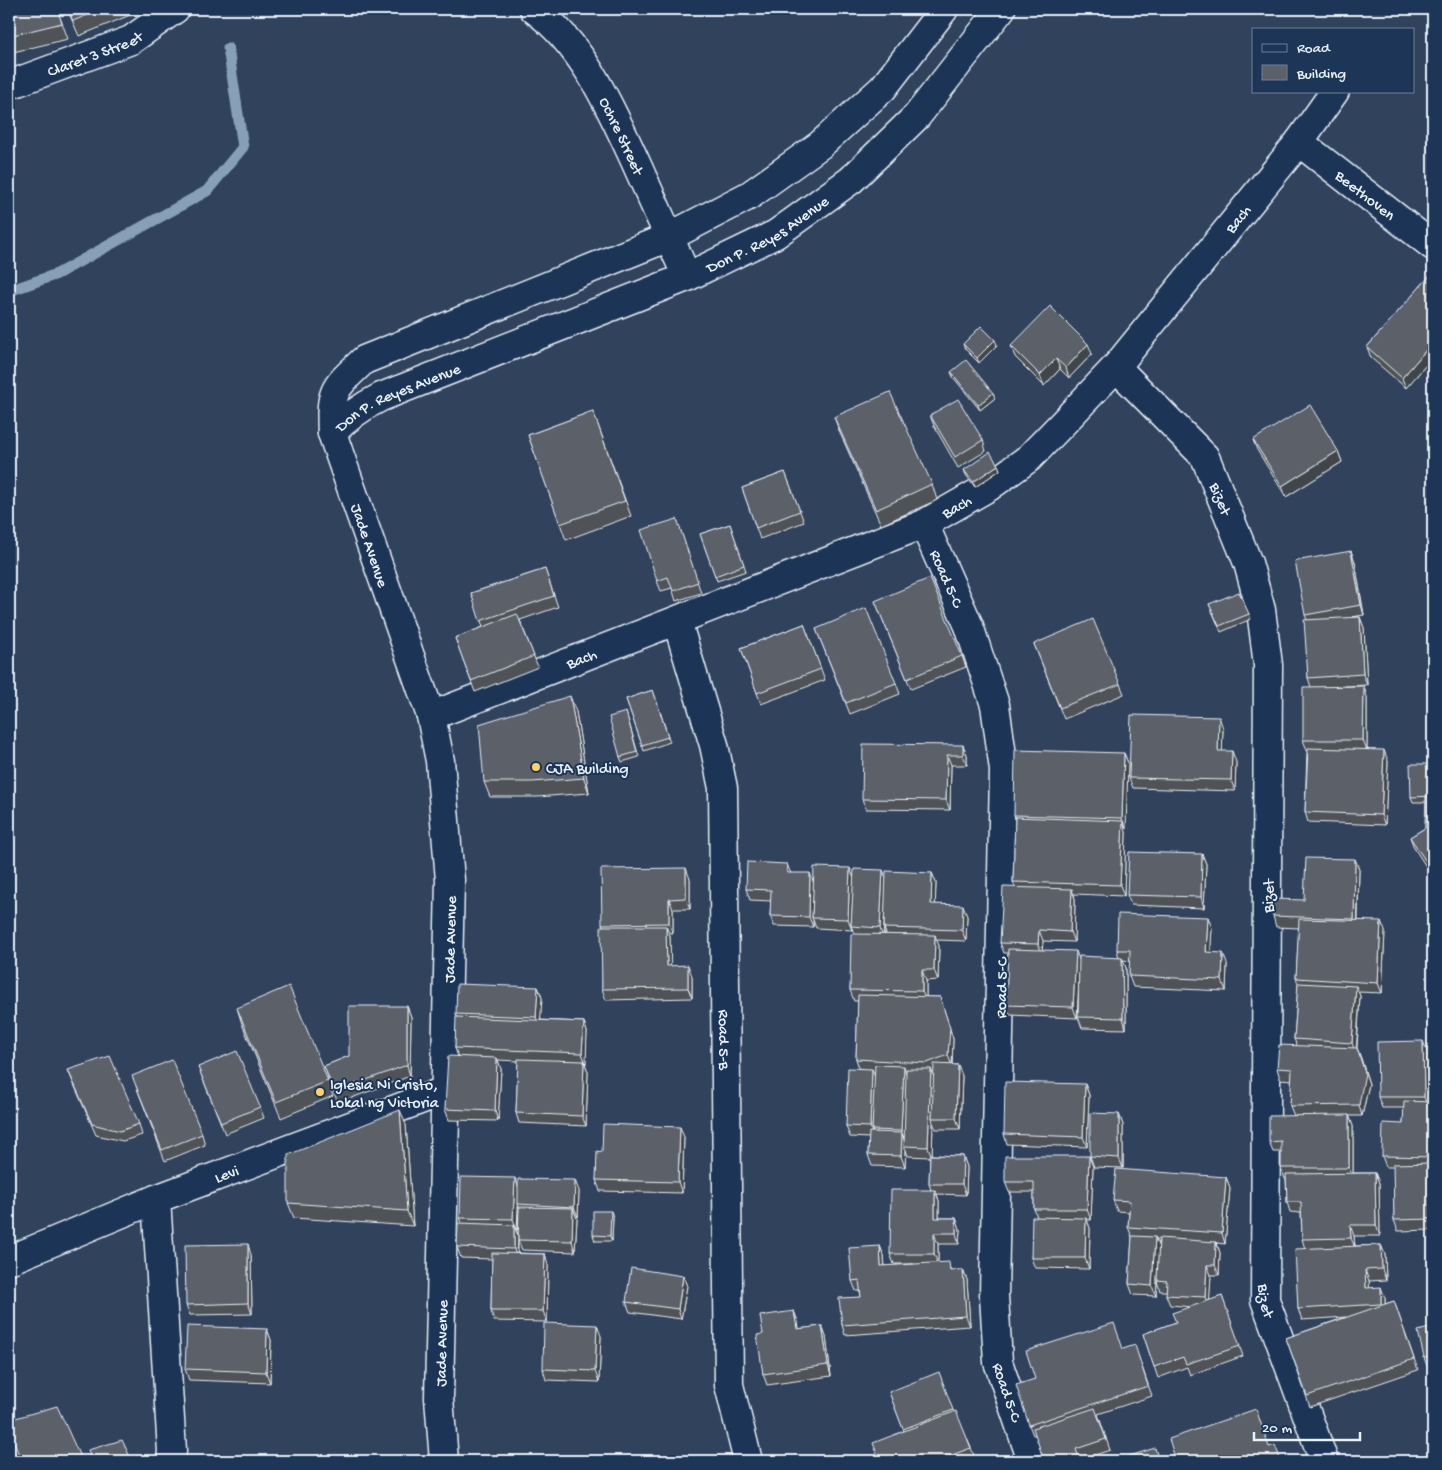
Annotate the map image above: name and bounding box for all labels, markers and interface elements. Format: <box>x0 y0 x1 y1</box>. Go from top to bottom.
street label: Claret 3 Street <box>45 28 149 83</box>
legend <box>1252 28 1414 92</box>
text: Road <box>1297 40 1331 58</box>
text: Building <box>1296 66 1346 84</box>
street label: Ochre Street <box>593 95 647 180</box>
street label: Beethoven <box>1329 167 1398 226</box>
street label: Don P. Reyes Avenue <box>703 193 834 280</box>
street label: Bach <box>1222 202 1257 239</box>
street label: Don P. Reyes Avenue <box>332 360 465 438</box>
street label: Bizet <box>1203 479 1234 520</box>
street label: Bach <box>939 492 976 525</box>
street label: Jade Avenue <box>345 502 391 591</box>
street label: Road 5-C <box>924 548 966 612</box>
street label: Bach <box>563 646 601 676</box>
marker: CJA Building <box>530 761 542 773</box>
place label: CJA Building <box>546 761 629 780</box>
street label: Bizet <box>1261 878 1280 914</box>
street label: Jade Avenue <box>442 895 463 983</box>
street label: Road 5-C <box>993 956 1014 1019</box>
street label: Road 5-B <box>712 1009 732 1071</box>
place label: Iglesia Ni Cristo, Lokal ng Victoria <box>330 1077 440 1114</box>
marker: Iglesia Ni Cristo, Lokal ng Victoria <box>314 1086 326 1098</box>
street label: Levi <box>212 1163 242 1189</box>
street label: Bizet <box>1252 1283 1277 1322</box>
street label: Jade Avenue <box>433 1299 454 1387</box>
street label: Road 5-C <box>986 1361 1024 1426</box>
scale bar <box>1254 1410 1361 1442</box>
text: 20 m <box>1262 1420 1292 1438</box>

